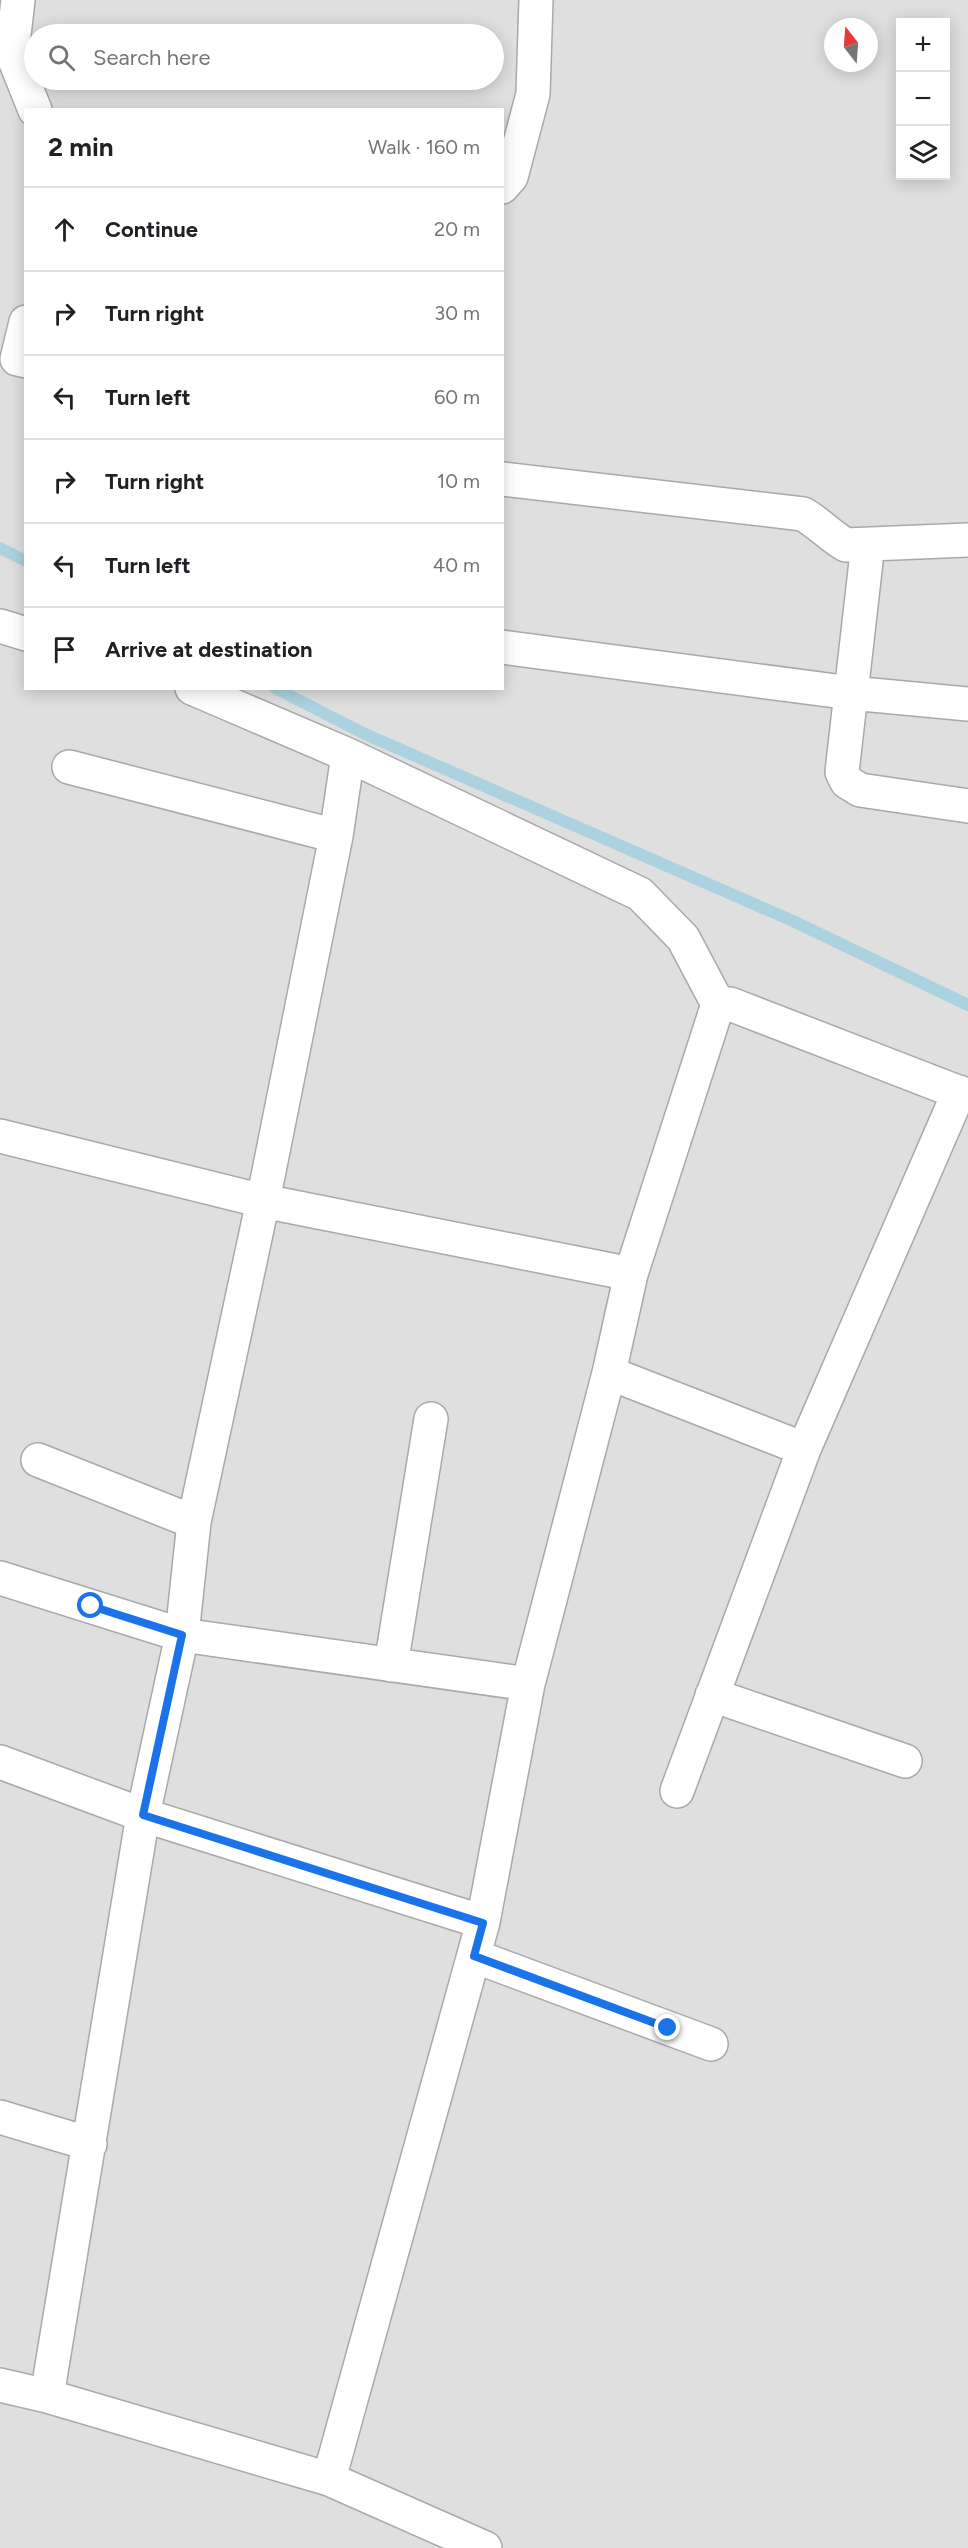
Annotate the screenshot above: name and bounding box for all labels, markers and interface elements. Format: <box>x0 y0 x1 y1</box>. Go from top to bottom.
north arrow <box>824 18 878 72</box>
map controls <box>896 18 950 180</box>
button: + <box>896 18 950 72</box>
search box <box>24 24 504 90</box>
icon: search <box>45 41 78 74</box>
text: Search here <box>93 44 211 71</box>
button: − <box>896 72 950 126</box>
button: layers <box>896 126 950 180</box>
text: 2 min <box>48 131 114 163</box>
text: Walk · 160 m <box>368 135 480 159</box>
icon: ahead <box>48 213 81 246</box>
text: Continue <box>105 216 198 243</box>
text: 20 m <box>434 217 480 241</box>
icon: right <box>48 297 81 330</box>
text: Turn right <box>105 300 204 327</box>
text: 30 m <box>434 301 480 325</box>
icon: left <box>48 381 81 414</box>
text: Turn left <box>105 384 191 411</box>
text: 60 m <box>434 385 480 409</box>
icon: right <box>48 465 81 498</box>
text: Turn right <box>105 468 204 495</box>
text: 10 m <box>437 469 480 493</box>
icon: left <box>48 549 81 582</box>
text: Turn left <box>105 552 191 579</box>
text: 40 m <box>433 553 480 577</box>
icon: arrive <box>48 633 81 666</box>
text: Arrive at destination <box>105 636 313 663</box>
route start <box>77 1592 103 1618</box>
route end <box>654 2014 680 2040</box>

